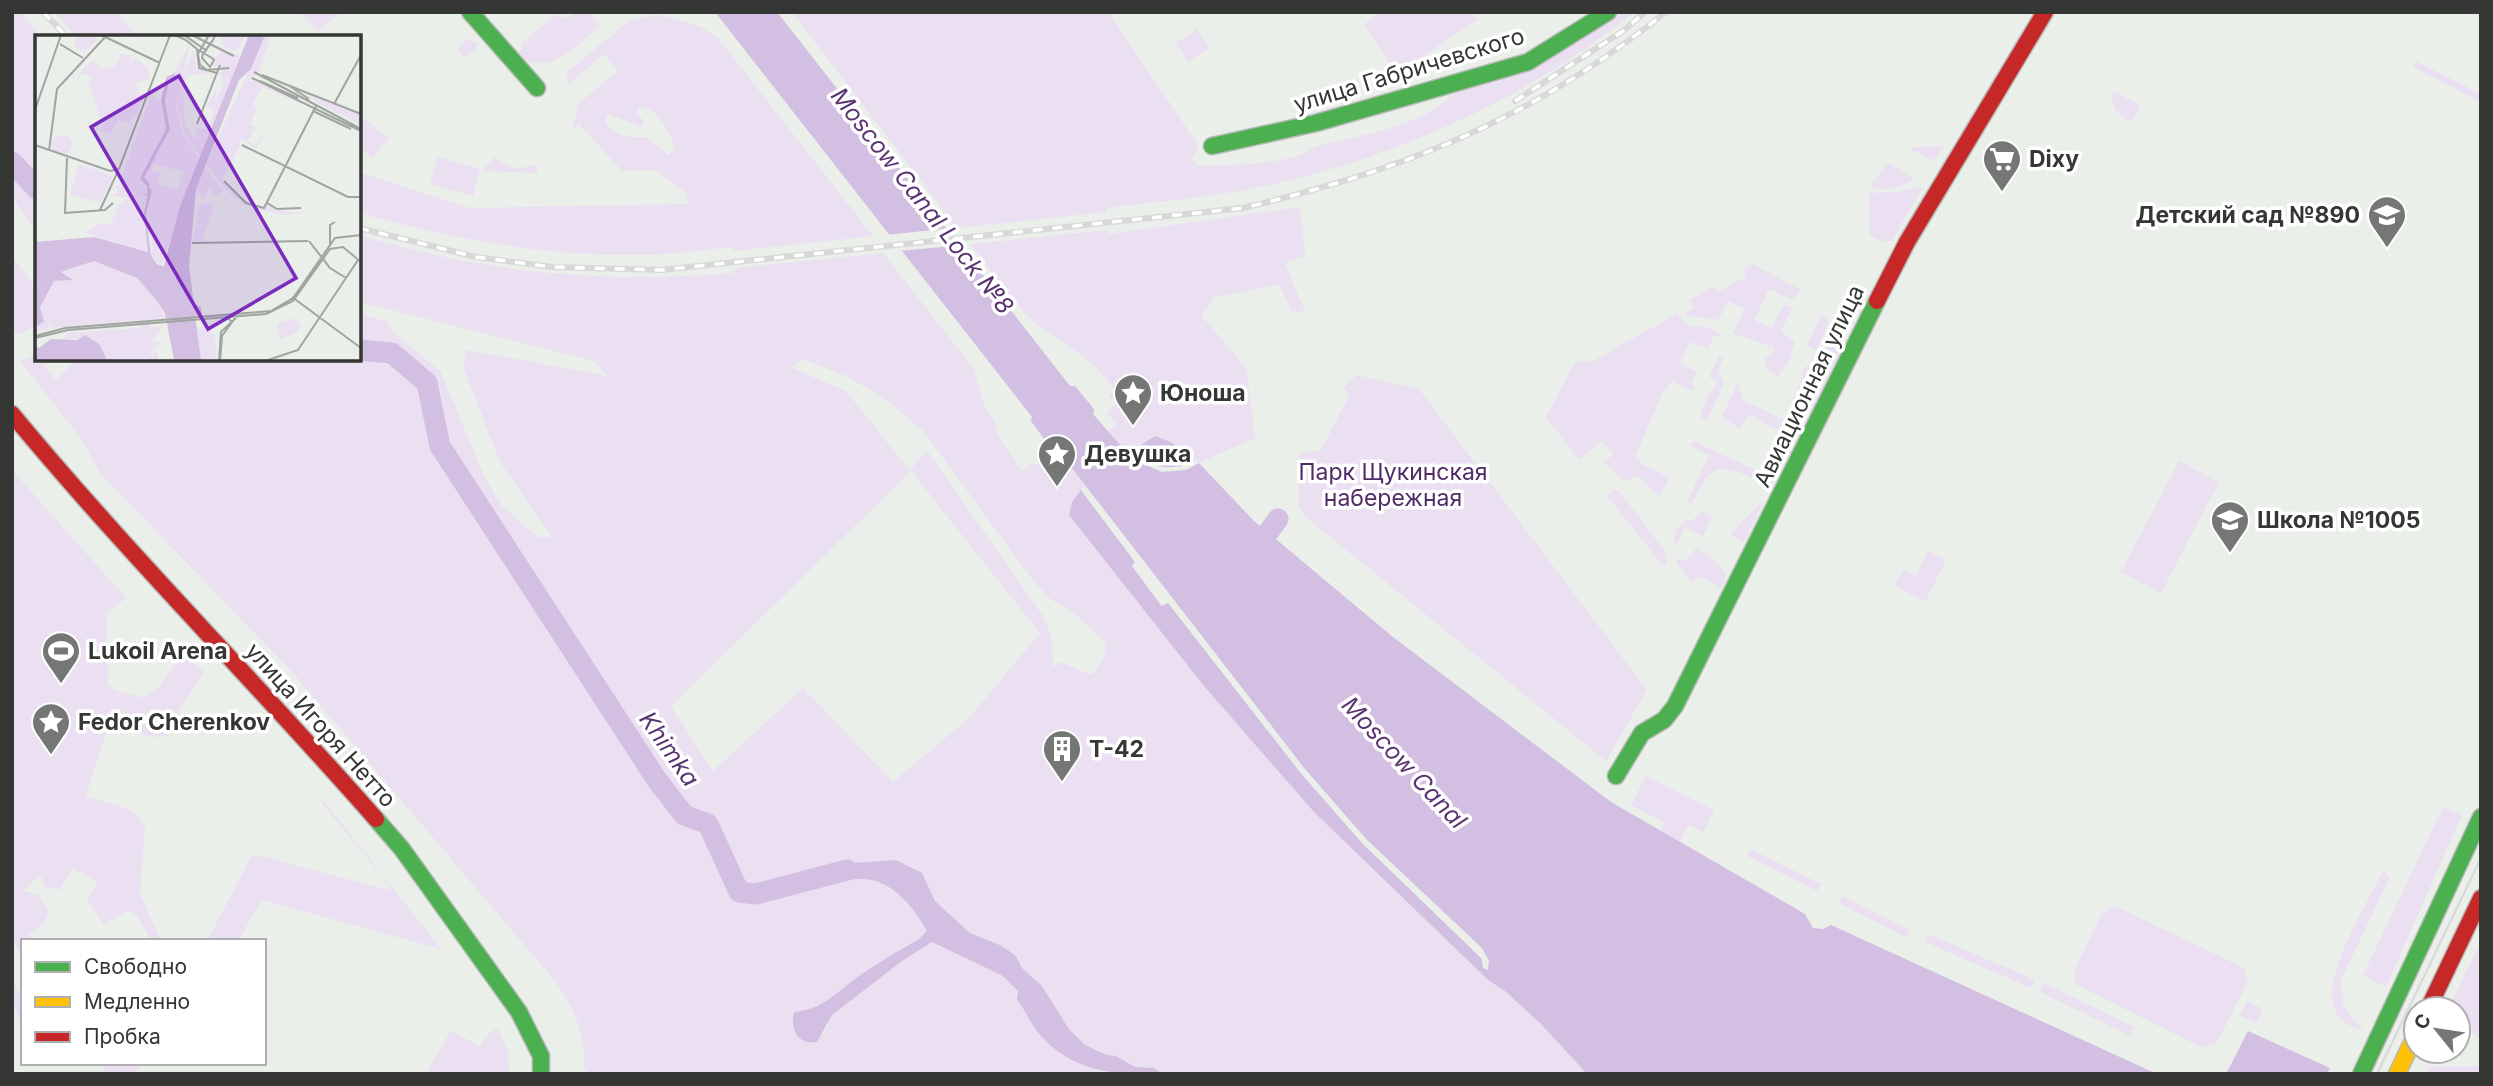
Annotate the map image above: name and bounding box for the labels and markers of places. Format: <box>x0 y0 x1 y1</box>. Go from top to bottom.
supermarket icon: Dixy <box>1981 138 2023 193</box>
place label: Dixy <box>2029 145 2079 173</box>
school or university icon: Детский сад №890 <box>2366 194 2408 249</box>
place label: Детский сад №890 <box>2135 201 2360 229</box>
place icon: Юноша <box>1112 372 1154 427</box>
place label: Юноша <box>1160 379 1246 407</box>
place icon: Девушка <box>1036 433 1078 488</box>
place label: Девушка <box>1084 440 1191 468</box>
school or university icon: Школа №1005 <box>2209 499 2251 554</box>
place label: Школа №1005 <box>2257 506 2420 534</box>
sports icon: Lukoil Arena <box>40 630 82 685</box>
place label: Lukoil Arena <box>88 637 228 665</box>
place icon: Fedor Cherenkov <box>30 701 72 756</box>
place label: Fedor Cherenkov <box>78 708 270 736</box>
building icon: Т-42 <box>1041 728 1083 783</box>
place label: Т-42 <box>1089 735 1144 763</box>

